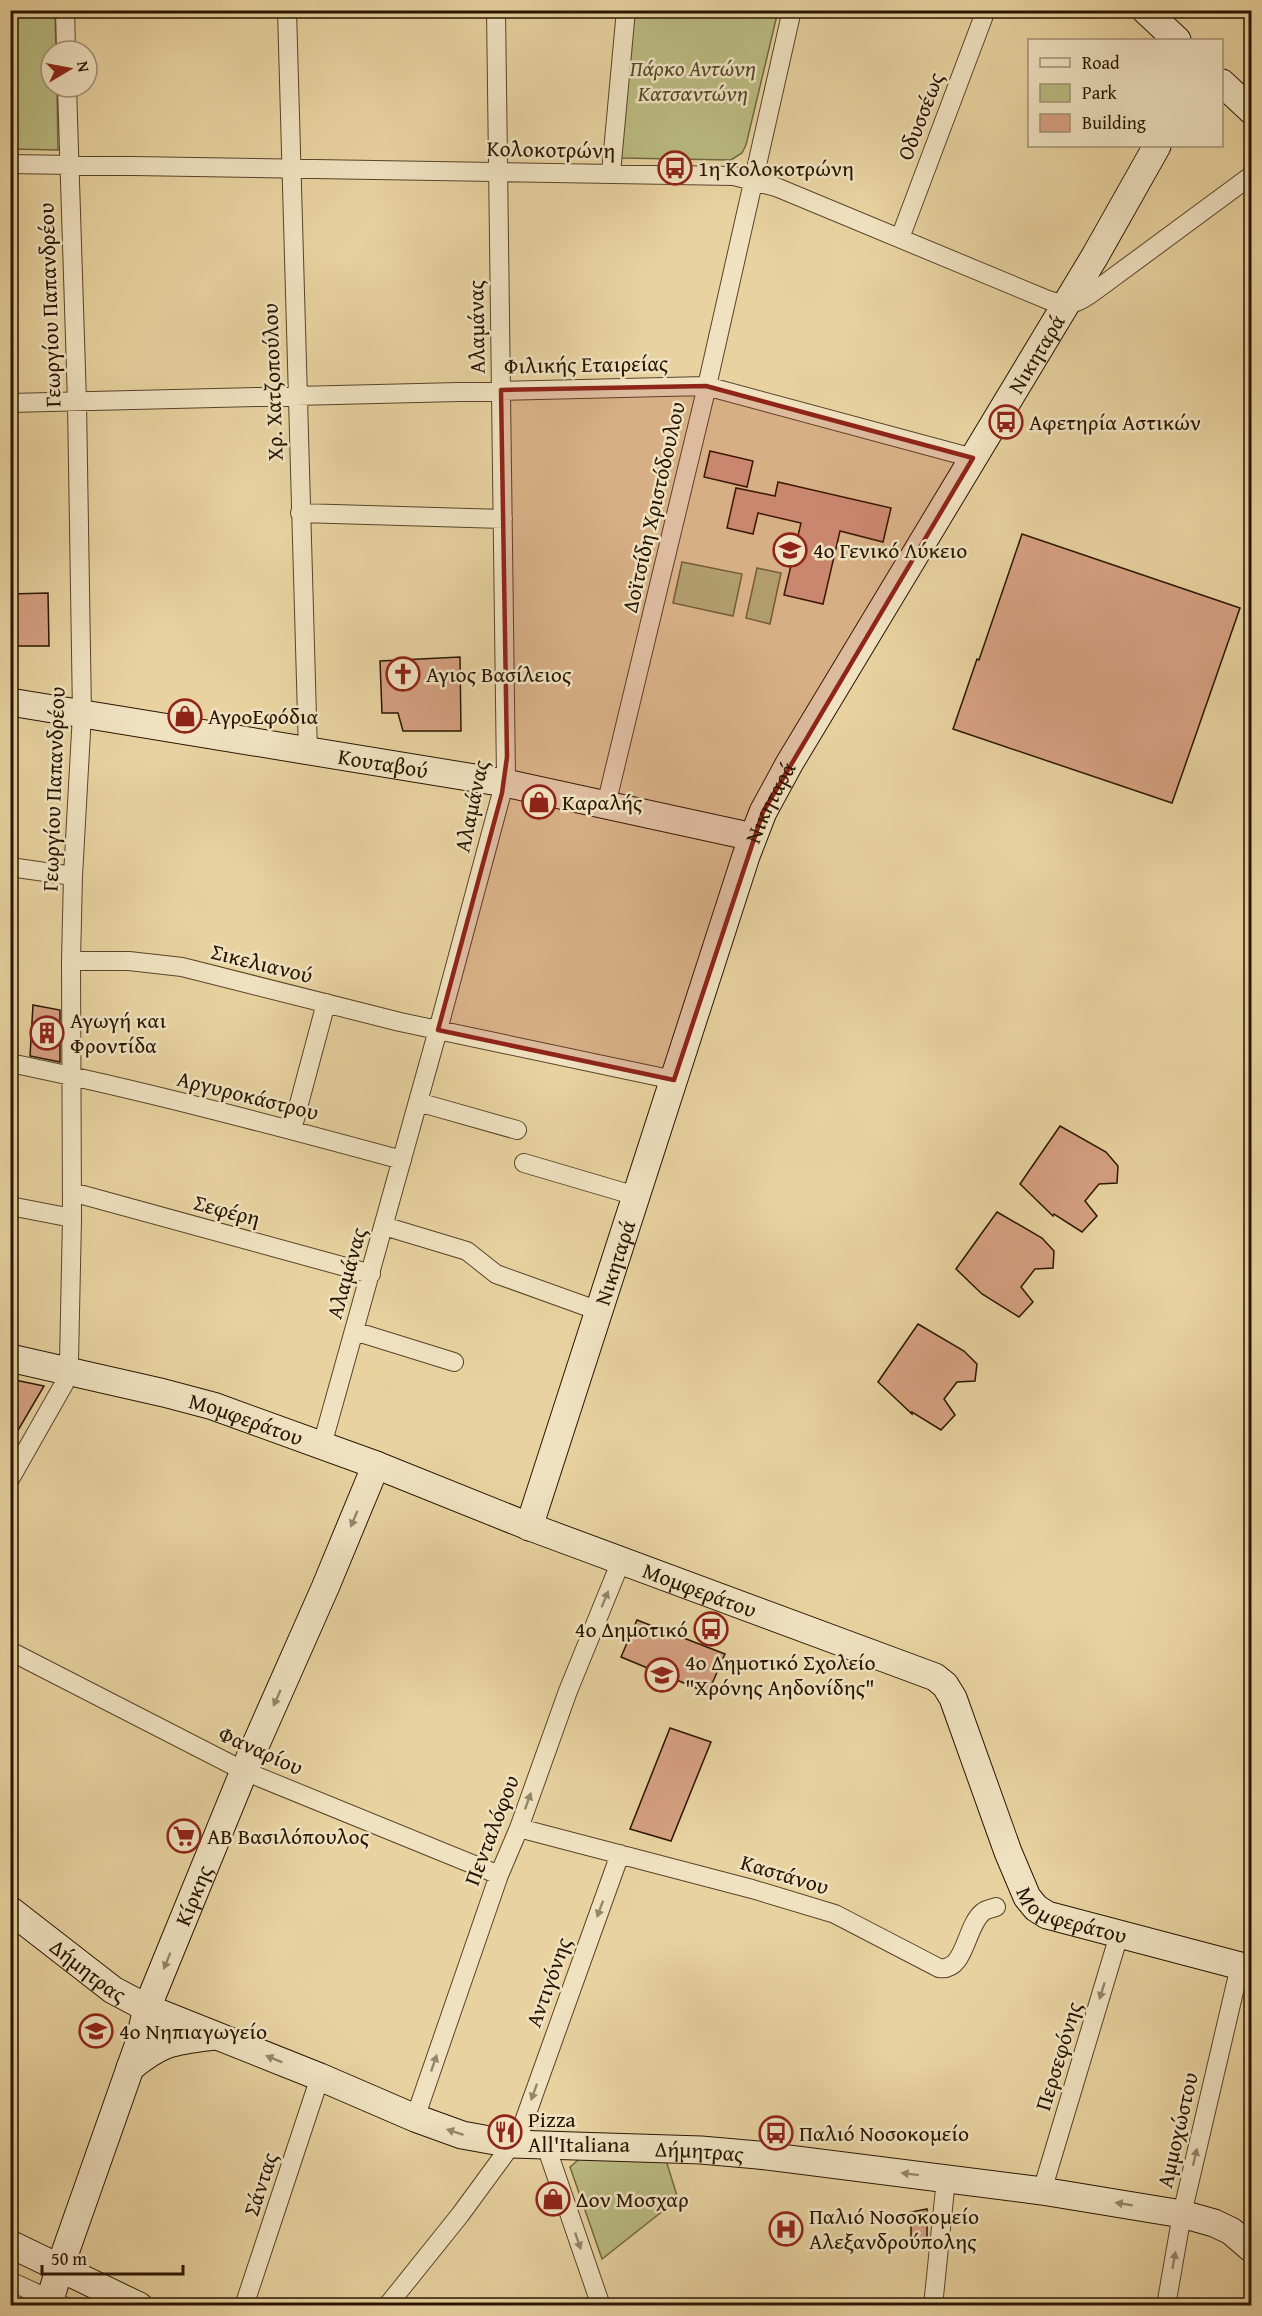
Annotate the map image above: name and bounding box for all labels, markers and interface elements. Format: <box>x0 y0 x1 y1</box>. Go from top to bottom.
north arrow <box>39 39 99 99</box>
legend <box>1028 39 1223 147</box>
text: Road <box>1082 49 1120 76</box>
park label: Πάρκο Αντώνη Κατσαντώνη <box>629 52 756 109</box>
text: N <box>71 59 97 74</box>
street label: Οδυσσέως <box>889 67 952 165</box>
text: Park <box>1082 79 1118 106</box>
text: Building <box>1082 109 1146 136</box>
street label: Κολοκοτρώνη <box>486 132 616 166</box>
bus stop icon: 1η Κολοκοτρώνη <box>657 150 693 186</box>
place label: 1η Κολοκοτρώνη <box>698 152 854 184</box>
street label: Γεωργίου Παπανδρέου <box>29 202 69 408</box>
street label: Αλαμάνας <box>459 279 493 374</box>
street label: Χρ. Χατζοπούλου <box>253 303 291 461</box>
street label: Νικηταρά <box>1000 308 1073 400</box>
street label: Φιλικής Εταιρείας <box>504 347 669 381</box>
street label: Δοϊτσίδη Χριστόδουλου <box>613 398 693 616</box>
bus stop icon: Αφετηρία Αστικών <box>988 404 1024 440</box>
place label: Αφετηρία Αστικών <box>1029 406 1201 438</box>
school or university icon: 4ο Γενικό Λύκειο <box>772 532 808 568</box>
place label: 4ο Γενικό Λύκειο <box>813 534 967 566</box>
church icon: Αγιος Βασίλειος <box>385 656 421 692</box>
place label: Αγιος Βασίλειος <box>426 658 572 690</box>
street label: Γεωργίου Παπανδρέου <box>33 686 73 892</box>
shop icon: ΑγροΕφόδια <box>167 698 203 734</box>
place label: ΑγροΕφόδια <box>208 700 318 732</box>
street label: Κουταβού <box>336 740 430 786</box>
street label: Αλαμάνας <box>446 756 497 855</box>
street label: Νικηταρά <box>736 756 804 848</box>
shop icon: Καραλής <box>521 784 557 820</box>
place label: Καραλής <box>562 786 643 818</box>
street label: Σικελιανού <box>208 935 316 991</box>
place label: Αγωγή και Φροντίδα <box>70 1004 166 1061</box>
building icon: Αγωγή και Φροντίδα <box>29 1015 65 1051</box>
street label: Αργυροκάστρου <box>174 1062 322 1128</box>
street label: Σεφέρη <box>190 1186 264 1234</box>
street label: Νικηταρά <box>586 1216 643 1309</box>
street label: Αλαμάνας <box>318 1223 374 1322</box>
street label: Μομφεράτου <box>185 1384 308 1453</box>
one-way arrow <box>349 1510 358 1528</box>
street label: Μομφεράτου <box>638 1554 761 1626</box>
one-way arrow <box>600 1589 610 1607</box>
bus stop icon: 4ο Δημοτικό <box>693 1611 729 1647</box>
place label: 4ο Δημοτικό <box>575 1613 688 1645</box>
place label: 4ο Δημοτικό Σχολείο "Χρόνης Αηδονίδης" <box>685 1646 876 1703</box>
school or university icon: 4ο Δημοτικό Σχολείο "Χρόνης Αηδονίδης" <box>644 1657 680 1693</box>
one-way arrow <box>271 1689 281 1707</box>
street label: Φαναρίου <box>213 1717 309 1783</box>
street label: Πενταλόφου <box>455 1770 527 1890</box>
one-way arrow <box>524 1791 534 1809</box>
supermarket icon: ΑΒ Βασιλόπουλος <box>166 1818 202 1854</box>
place label: ΑΒ Βασιλόπουλος <box>207 1820 370 1852</box>
street label: Καστάνου <box>737 1845 833 1903</box>
street label: Κίρκης <box>166 1859 220 1931</box>
street label: Μομφεράτου <box>1008 1882 1130 1951</box>
one-way arrow <box>595 1900 605 1918</box>
street label: Δήμητρας <box>43 1931 133 2011</box>
street label: Αντιγόνης <box>517 1932 579 2031</box>
one-way arrow <box>161 1952 171 1970</box>
one-way arrow <box>1097 1982 1106 2000</box>
street label: Περσεφόνης <box>1026 1997 1090 2114</box>
school or university icon: 4ο Νηπιαγωγείο <box>78 2013 114 2049</box>
place label: 4ο Νηπιαγωγείο <box>119 2015 267 2047</box>
one-way arrow <box>265 2054 283 2064</box>
one-way arrow <box>430 2054 440 2072</box>
street label: Αμμοχώστου <box>1148 2069 1206 2191</box>
one-way arrow <box>529 2083 539 2101</box>
place label: Pizza All'Italiana <box>528 2103 630 2160</box>
restaurant icon: Pizza All'Italiana <box>487 2114 523 2150</box>
bus stop icon: Παλιό Νοσοκομείο <box>758 2115 794 2151</box>
place label: Παλιό Νοσοκομείο <box>799 2117 969 2149</box>
one-way arrow <box>446 2127 464 2136</box>
street label: Δήμητρας <box>655 2133 746 2170</box>
street label: Σάντας <box>235 2147 286 2220</box>
one-way arrow <box>1191 2147 1200 2166</box>
one-way arrow <box>901 2170 920 2179</box>
shop icon: Δον Μοσχαρ <box>535 2181 571 2217</box>
place label: Δον Μοσχαρ <box>576 2183 689 2215</box>
place label: Παλιό Νοσοκομείο Αλεξανδρούπολης <box>809 2200 979 2257</box>
one-way arrow <box>1115 2200 1134 2209</box>
hospital icon: Παλιό Νοσοκομείο Αλεξανδρούπολης <box>768 2211 804 2247</box>
one-way arrow <box>574 2232 583 2250</box>
scale bar <box>42 2238 183 2276</box>
text: 50 m <box>51 2245 87 2272</box>
one-way arrow <box>1170 2250 1179 2269</box>

